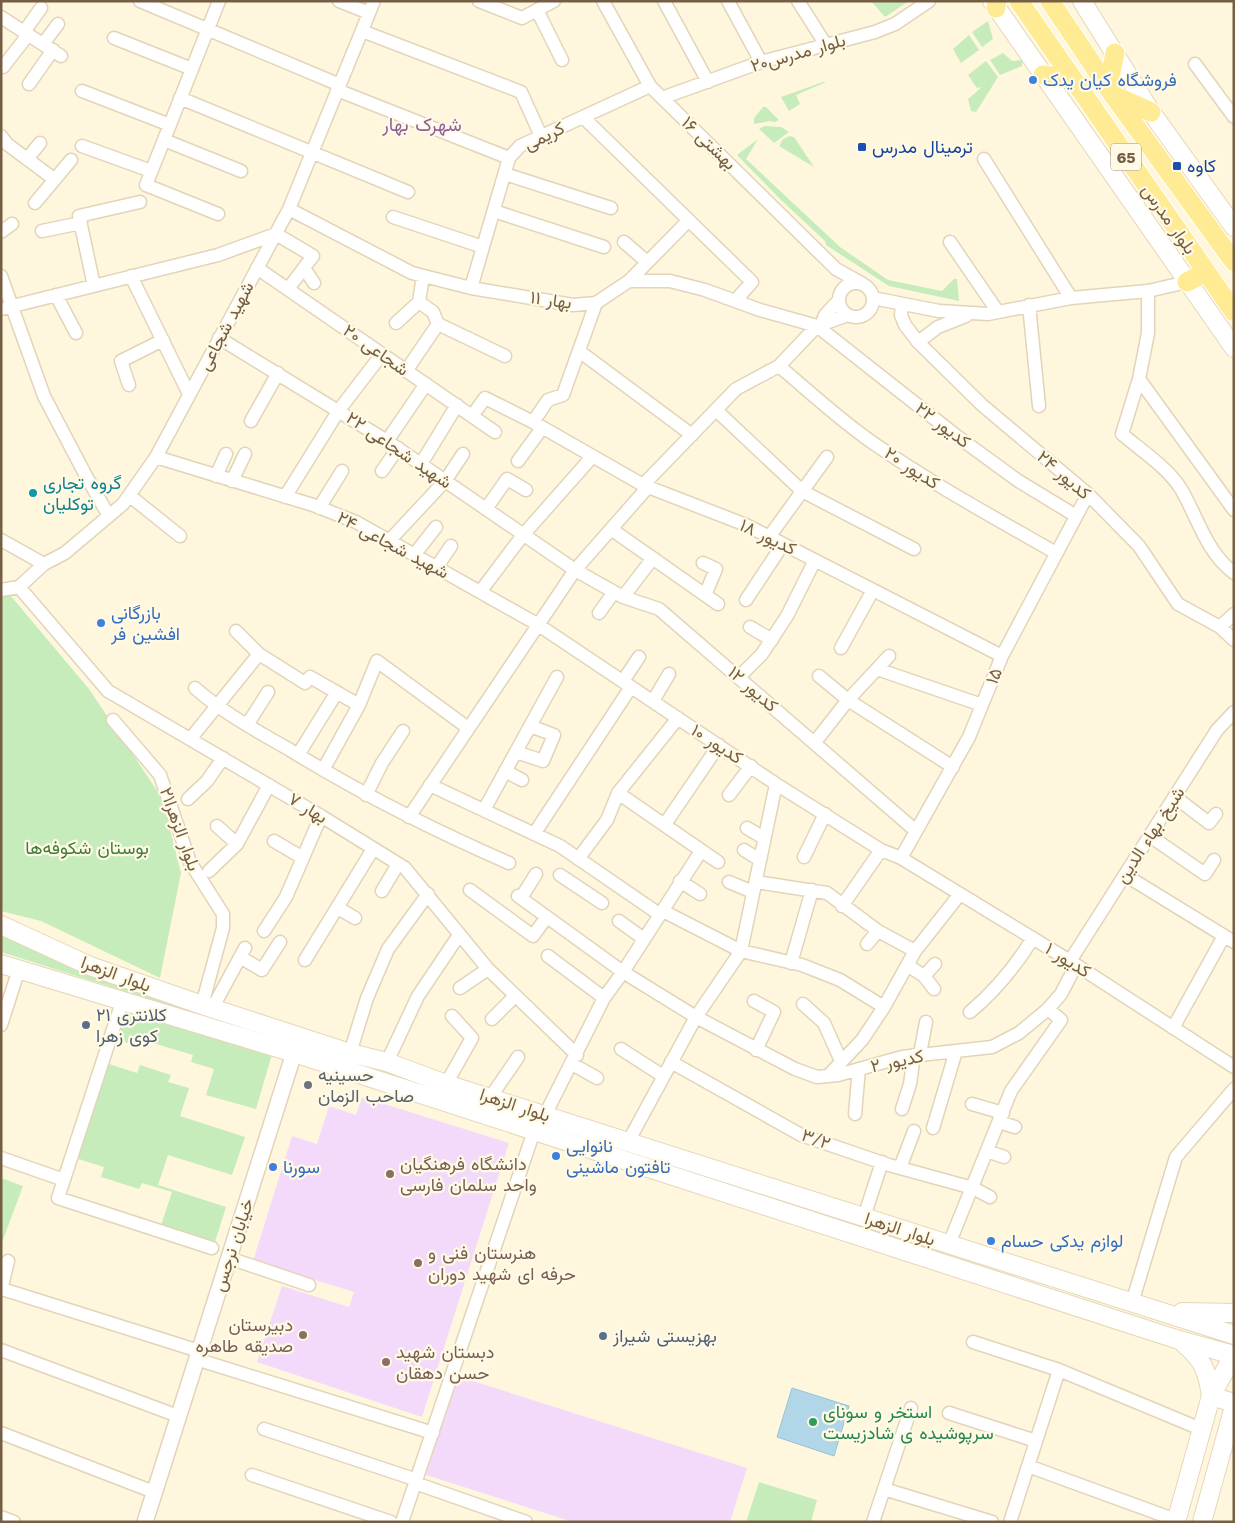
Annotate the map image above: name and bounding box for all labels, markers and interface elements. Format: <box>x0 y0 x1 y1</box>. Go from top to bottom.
street label: بلوار مدرس۲۰ <box>748 29 848 77</box>
place label: فروشگاه کیان یدک <box>1043 69 1177 91</box>
marker: فروشگاه کیان یدک <box>1027 74 1039 86</box>
street label: ۱۶ بهشتی <box>677 112 741 174</box>
district label: شهرک بهار <box>381 113 462 136</box>
street label: کریمی <box>520 117 568 155</box>
place label: ترمینال مدرس <box>872 136 973 158</box>
marker: ترمینال مدرس <box>856 141 868 153</box>
road number: 65 <box>1111 144 1141 170</box>
place label: کاوه <box>1187 155 1216 177</box>
marker: کاوه <box>1171 160 1183 172</box>
street label: بلوار مدرس <box>1137 180 1201 258</box>
street label: شهید شجاعی <box>193 278 259 374</box>
street label: بهار ۱۱ <box>529 286 573 314</box>
street label: شجاعی ۲۰ <box>339 319 413 381</box>
street label: کدیور ۲۲ <box>911 397 975 453</box>
street label: شهید شجاعی ۲۲ <box>342 407 456 493</box>
street label: کدیور ۲۰ <box>880 442 944 494</box>
street label: کدیور ۲۴ <box>1033 446 1095 504</box>
place label: گروه تجاری توکلیان <box>43 472 122 515</box>
marker: گروه تجاری توکلیان <box>27 487 39 499</box>
street label: شهید شجاعی ۲۴ <box>333 506 453 584</box>
street label: کدیور ۱۸ <box>736 514 800 560</box>
place label: بازرگانی افشین فر <box>110 602 180 645</box>
marker: بازرگانی افشین فر <box>95 617 107 629</box>
street label: کدیور ۱۲ <box>723 661 783 717</box>
street label: ۱۵ <box>981 665 1006 687</box>
street label: کدیور ۱۰ <box>687 719 747 769</box>
street label: شیخ بهاء الدین <box>1111 783 1190 888</box>
street label: بلوار الزهرا۲۱ <box>155 784 205 874</box>
street label: بهار ۷ <box>284 788 332 828</box>
park label: بوستان شکوفه‌ها <box>25 837 149 859</box>
street label: کدیور ۱ <box>1041 938 1095 982</box>
street label: بلوار الزهرا <box>78 951 154 997</box>
place label: کلانتری ۲۱ کوی زهرا <box>96 1004 167 1047</box>
marker: کلانتری ۲۱ کوی زهرا <box>80 1019 92 1031</box>
street label: ۲ کدیور <box>868 1045 926 1077</box>
place label: حسینیه صاحب الزمان <box>318 1064 414 1107</box>
marker: حسینیه صاحب الزمان <box>302 1079 314 1091</box>
street label: بلوار الزهرا <box>477 1083 553 1127</box>
street label: ۳/۲ <box>799 1124 833 1153</box>
place label: نانوایی تافتون ماشینی <box>566 1135 670 1178</box>
marker: نانوایی تافتون ماشینی <box>550 1150 562 1162</box>
place label: دانشگاه فرهنگیان واحد سلمان فارسی <box>400 1153 537 1196</box>
place label: سورنا <box>283 1156 320 1178</box>
marker: سورنا <box>267 1161 279 1173</box>
marker: دانشگاه فرهنگیان واحد سلمان فارسی <box>384 1168 396 1180</box>
street label: خیابان نرجس <box>208 1196 258 1294</box>
street label: بلوار الزهرا <box>862 1207 938 1251</box>
place label: لوازم یدکی حسام <box>1001 1230 1123 1253</box>
marker: لوازم یدکی حسام <box>985 1235 997 1247</box>
place label: هنرستان فنی و حرفه ای شهید دوران <box>428 1242 576 1285</box>
marker: هنرستان فنی و حرفه ای شهید دوران <box>412 1257 424 1269</box>
place label: دبیرستان صدیقه طاهره <box>195 1314 293 1357</box>
place label: بهزیستی شیراز <box>612 1325 717 1347</box>
marker: دبیرستان صدیقه طاهره <box>297 1329 309 1341</box>
marker: بهزیستی شیراز <box>597 1330 609 1342</box>
place label: دبستان شهید حسن دهقان <box>396 1341 494 1384</box>
marker: دبستان شهید حسن دهقان <box>380 1356 392 1368</box>
place label: استخر و سونای سرپوشیده ی شادزیست <box>823 1401 994 1445</box>
marker: استخر و سونای سرپوشیده ی شادزیست <box>807 1416 819 1428</box>

